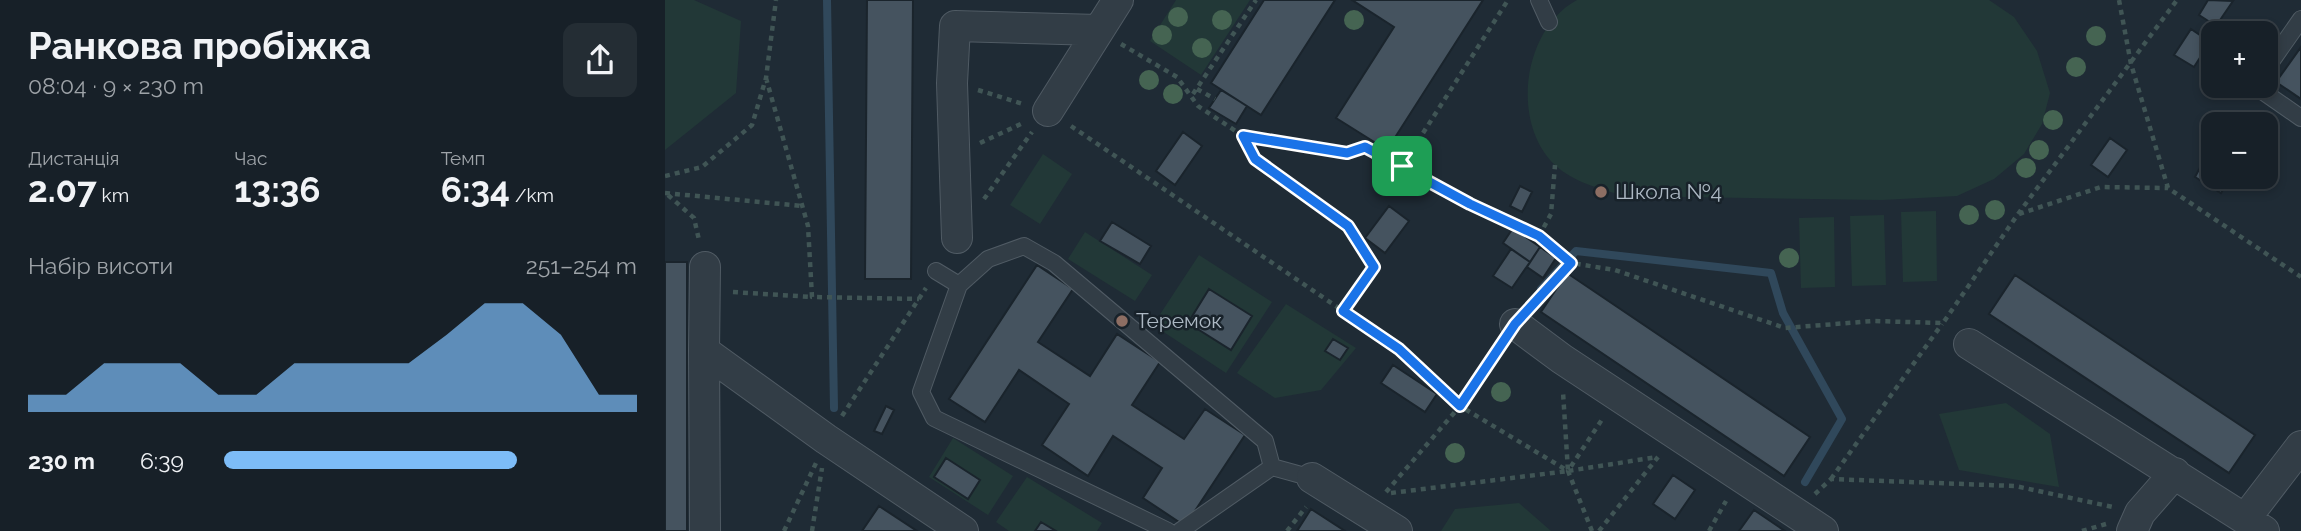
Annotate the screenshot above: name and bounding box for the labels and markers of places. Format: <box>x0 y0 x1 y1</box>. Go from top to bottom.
pin <box>1372 136 1432 196</box>
place label: Школа №4 <box>1615 179 1722 204</box>
marker: Школа №4 <box>1593 184 1609 200</box>
place label: Теремок <box>1136 308 1222 333</box>
marker: Теремок <box>1114 313 1130 329</box>

